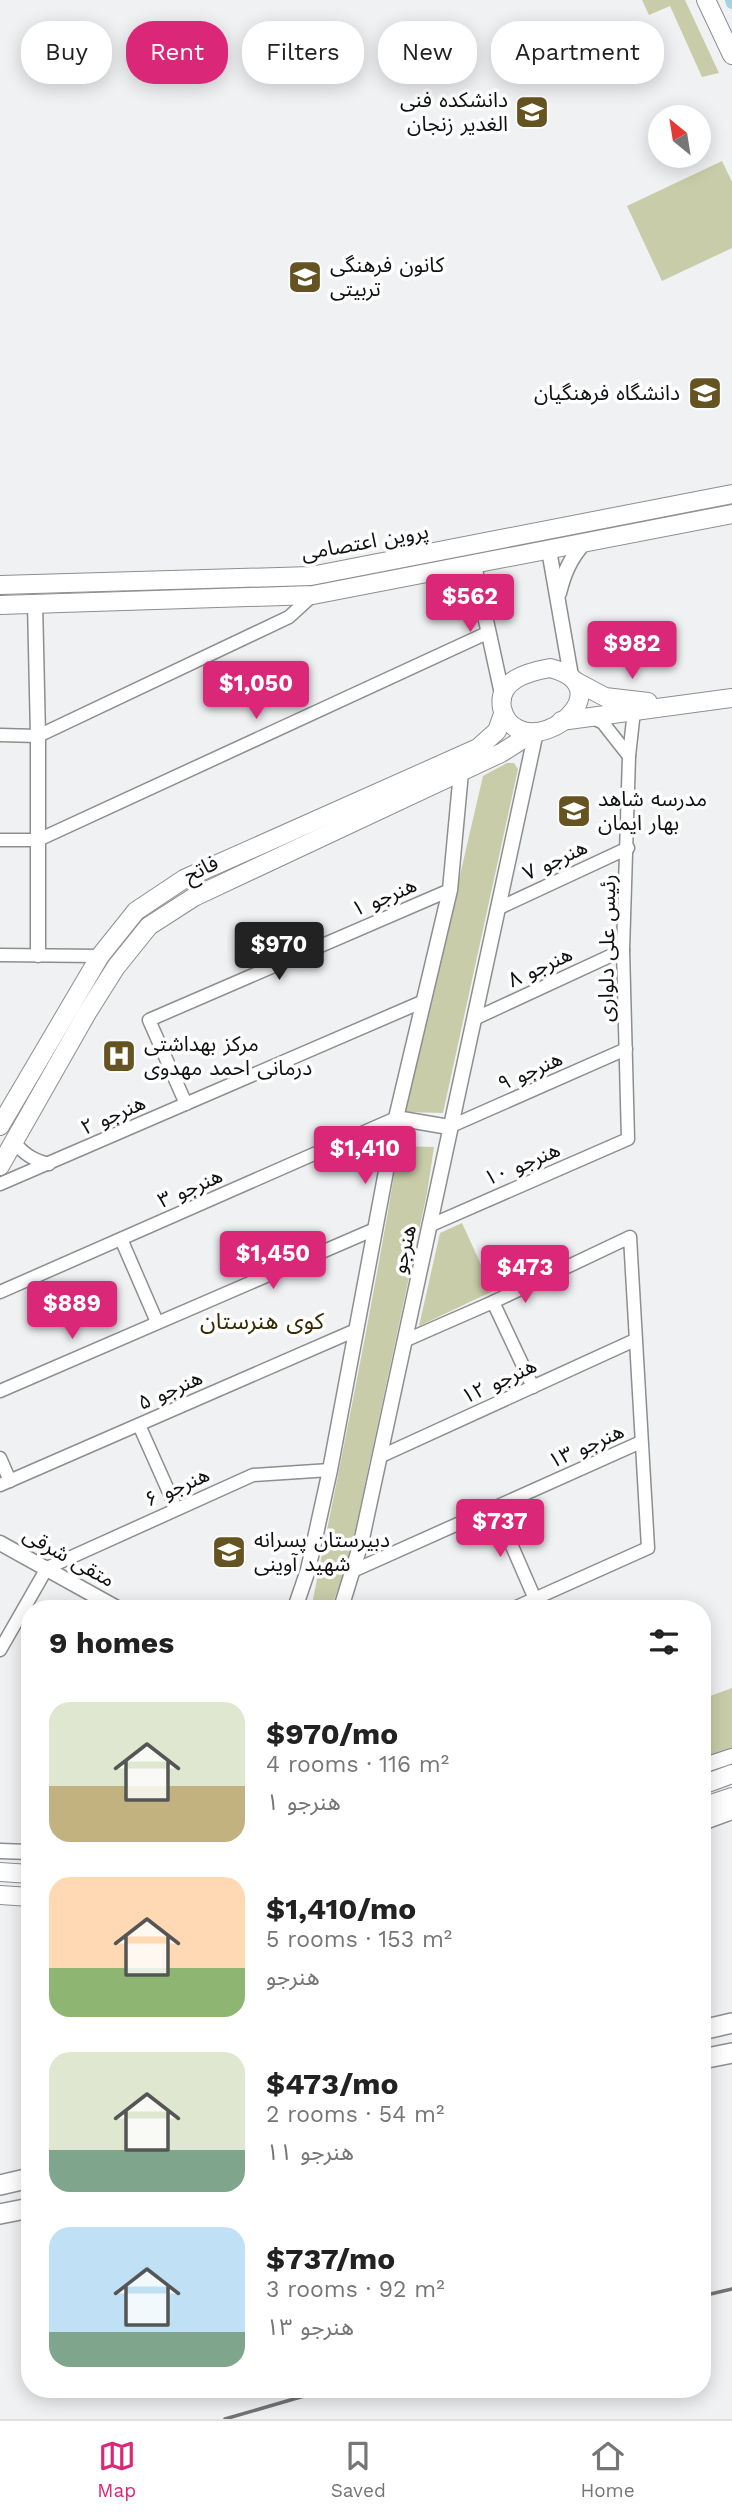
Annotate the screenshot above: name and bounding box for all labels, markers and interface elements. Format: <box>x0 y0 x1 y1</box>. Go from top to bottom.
chip: Buy <box>21 21 112 84</box>
chip: Rent <box>126 21 228 84</box>
chip: Filters <box>242 21 364 84</box>
chip: New <box>378 21 477 84</box>
chip: Apartment <box>491 21 664 84</box>
place label: دانشکده فنی الغدیر زنجان <box>400 87 508 136</box>
school or university icon: دانشکده فنی الغدیر زنجان <box>513 93 551 131</box>
north arrow <box>648 105 710 168</box>
map controls <box>648 105 711 168</box>
place label: کانون فرهنگی تربیتی <box>330 252 444 301</box>
school or university icon: کانون فرهنگی تربیتی <box>286 258 324 296</box>
school or university icon: دانشگاه فرهنگیان <box>686 374 724 412</box>
place label: دانشگاه فرهنگیان <box>534 380 680 405</box>
street label: پروین اعتصامی <box>299 518 431 566</box>
pin: $562 <box>429 574 511 634</box>
text: $562 <box>442 583 498 610</box>
pin: $982 <box>591 622 673 681</box>
text: $982 <box>603 630 661 657</box>
pin: $1,050 <box>199 662 313 721</box>
text: $1,050 <box>219 670 293 697</box>
place label: مدرسه شاهد بهار ایمان <box>598 786 707 835</box>
school or university icon: مدرسه شاهد بهار ایمان <box>555 792 593 830</box>
street label: هنرجو ۷ <box>519 834 591 885</box>
street label: فاتح <box>179 850 223 890</box>
street label: هنرجو ۱ <box>348 872 420 921</box>
street label: رئیس علی دلواری <box>593 874 620 1022</box>
pin: $970 <box>238 922 320 982</box>
text: $970 <box>251 931 307 958</box>
street label: هنرجو ۸ <box>504 941 576 992</box>
place label: مرکز بهداشتی درمانی احمد مهدوی <box>144 1031 312 1080</box>
hospital icon: مرکز بهداشتی درمانی احمد مهدوی <box>100 1037 138 1075</box>
street label: هنرجو ۹ <box>494 1045 566 1096</box>
street label: هنرجو ۲ <box>77 1089 149 1140</box>
pin: $1,410 <box>308 1126 422 1186</box>
text: $1,410 <box>330 1135 400 1162</box>
street label: هنرجو ۱۰ <box>480 1136 564 1191</box>
street label: هنرجو ۳ <box>154 1162 226 1213</box>
street label: هنرجو <box>386 1222 421 1276</box>
pin: $1,450 <box>216 1232 330 1291</box>
text: $1,450 <box>236 1240 310 1267</box>
pin: $473 <box>484 1246 566 1305</box>
text: $473 <box>497 1254 553 1281</box>
pin: $889 <box>31 1282 113 1341</box>
text: $889 <box>43 1290 101 1317</box>
district label: کوی هنرستان <box>200 1308 325 1335</box>
street label: هنرجو ۱۲ <box>457 1352 540 1409</box>
street label: هنرجو ۵ <box>134 1364 206 1415</box>
street label: هنرجو ۱۳ <box>544 1418 628 1473</box>
street label: هنرجو ۶ <box>141 1461 213 1512</box>
pin: $737 <box>459 1500 541 1559</box>
text: $737 <box>472 1508 528 1535</box>
street label: متقی شرقی <box>19 1521 119 1592</box>
place label: دبیرستان پسرانه شهید آوینی <box>254 1527 390 1576</box>
school or university icon: دبیرستان پسرانه شهید آوینی <box>210 1533 248 1571</box>
icon: filters <box>645 1623 683 1661</box>
text: 9 homes <box>49 1625 174 1660</box>
text: $970/mo <box>266 1716 398 1751</box>
icon: home <box>105 1730 189 1814</box>
text: 4 rooms · 116 m² <box>266 1751 449 1778</box>
text: هنرجو ۱ <box>266 1789 341 1816</box>
text: $1,410/mo <box>266 1891 416 1926</box>
icon: home <box>105 1905 189 1989</box>
text: 5 rooms · 153 m² <box>266 1926 452 1953</box>
text: هنرجو <box>266 1964 320 1991</box>
text: $473/mo <box>266 2066 398 2101</box>
icon: home <box>105 2080 189 2164</box>
text: 2 rooms · 54 m² <box>266 2101 444 2128</box>
text: هنرجو ۱۱ <box>266 2139 354 2166</box>
text: $737/mo <box>266 2241 395 2276</box>
icon: home <box>105 2255 189 2339</box>
text: 3 rooms · 92 m² <box>266 2276 445 2303</box>
text: هنرجو ۱۳ <box>266 2314 354 2341</box>
tab: Map <box>97 2437 136 2502</box>
tab: Saved <box>331 2437 386 2502</box>
tab: Home <box>580 2437 635 2502</box>

